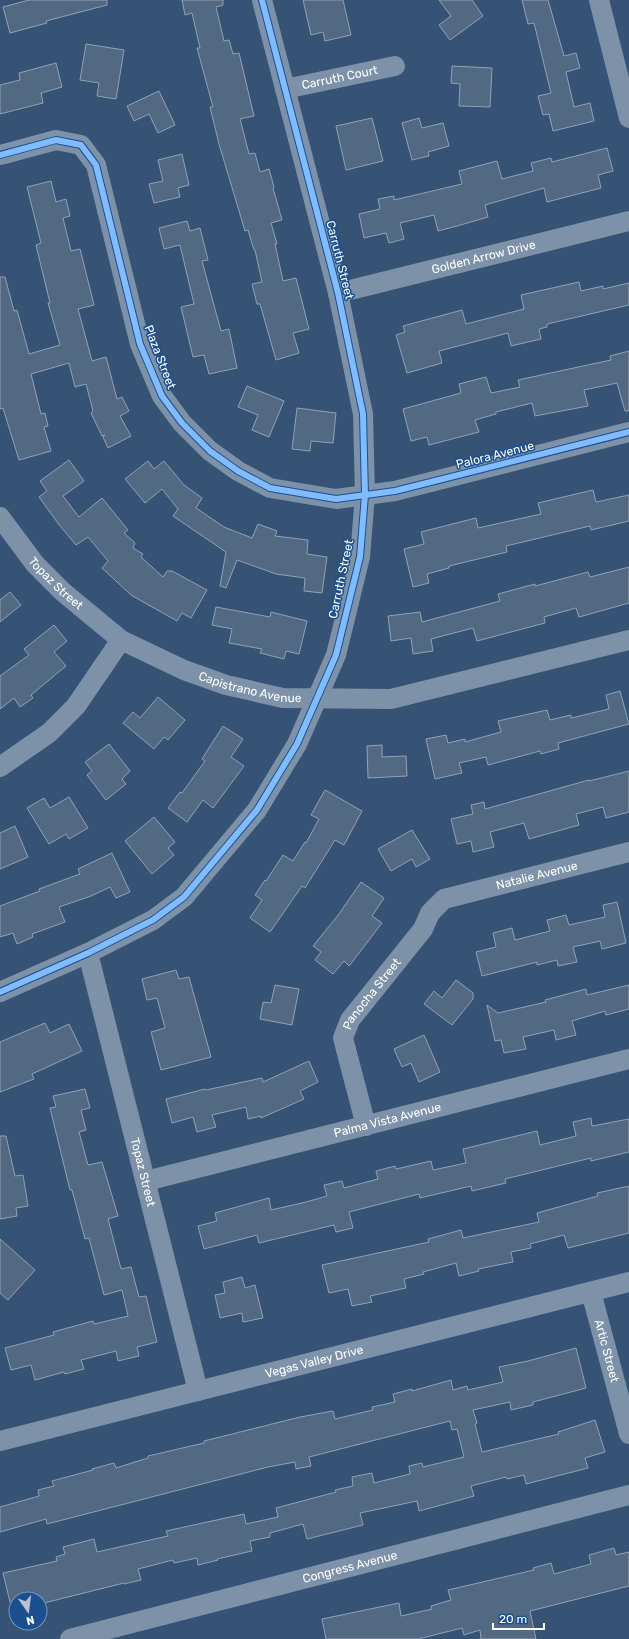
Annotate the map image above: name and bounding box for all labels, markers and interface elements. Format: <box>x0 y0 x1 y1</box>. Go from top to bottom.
street label: Carruth Court <box>301 63 379 92</box>
street label: Carruth Street <box>323 219 357 301</box>
street label: Golden Arrow Drive <box>430 237 537 277</box>
street label: Plaza Street <box>141 323 179 391</box>
street label: Palora Avenue <box>455 438 536 471</box>
street label: Carruth Street <box>326 538 356 620</box>
street label: Topaz Street <box>25 554 86 613</box>
street label: Capistrano Avenue <box>197 669 302 705</box>
street label: Natalie Avenue <box>495 858 579 892</box>
street label: Panocha Street <box>340 955 404 1031</box>
street label: Palma Vista Avenue <box>332 1100 443 1140</box>
street label: Topaz Street <box>128 1136 158 1208</box>
street label: Artic Street <box>592 1318 622 1384</box>
street label: Vegas Valley Drive <box>264 1342 365 1381</box>
street label: Congress Avenue <box>301 1548 399 1586</box>
north arrow <box>8 1591 48 1631</box>
scale bar <box>493 1605 544 1631</box>
text: 20 m <box>499 1612 527 1626</box>
text: N <box>25 1613 36 1628</box>

